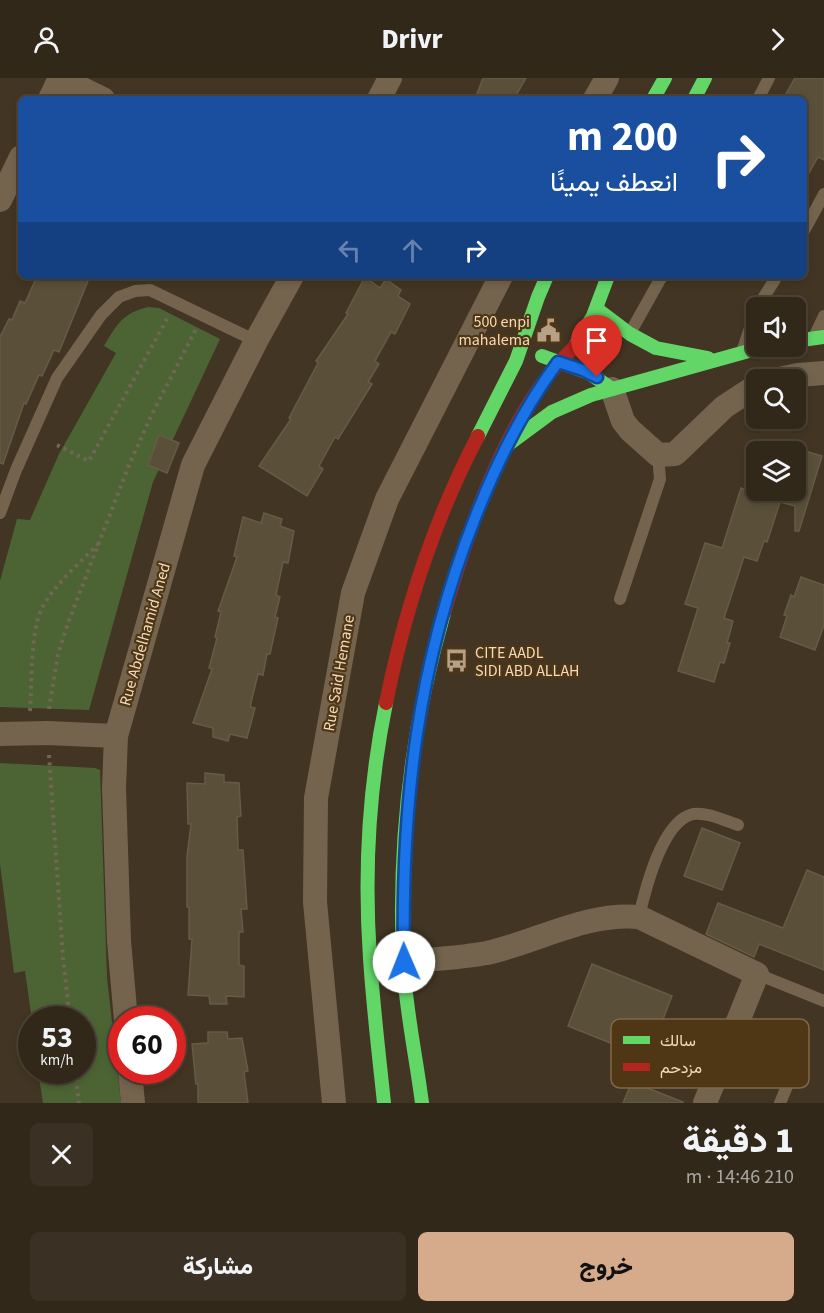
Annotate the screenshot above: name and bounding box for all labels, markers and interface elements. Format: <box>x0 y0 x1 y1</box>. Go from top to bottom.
text: Drivr <box>381 20 443 59</box>
icon: person <box>30 23 63 56</box>
icon: forward <box>761 23 794 56</box>
text: 200 m <box>567 107 678 167</box>
icon: right <box>699 120 777 198</box>
text: انعطف يمينًا <box>550 163 678 202</box>
icon: left <box>333 234 366 267</box>
icon: ahead <box>396 234 429 267</box>
icon: right <box>459 234 492 267</box>
map controls <box>746 297 806 501</box>
button: sound <box>746 297 806 357</box>
place label: 500 enpi mahalema <box>459 311 530 351</box>
pin <box>571 315 622 377</box>
public building icon: 500 enpi mahalema <box>535 317 561 343</box>
icon: arrive <box>580 324 613 357</box>
button: search <box>746 369 806 429</box>
button: layers <box>746 441 806 501</box>
street label: Rue Abdelhamid Aned <box>114 560 176 708</box>
street label: Rue Said Hemane <box>318 613 360 733</box>
place label: CITE AADL SIDI ABD ALLAH <box>475 642 580 682</box>
bus stop icon: CITE AADL SIDI ABD ALLAH <box>444 648 470 674</box>
position arrow <box>372 930 436 994</box>
speed limit sign: 60 <box>108 1006 186 1084</box>
text: 53 <box>41 1016 73 1059</box>
legend <box>611 1019 809 1088</box>
text: سالك <box>660 1030 696 1052</box>
text: km/h <box>40 1050 74 1071</box>
text: مزدحم <box>660 1057 702 1079</box>
text: 1 دقيقة <box>682 1115 794 1166</box>
button: close <box>30 1123 93 1186</box>
text: 210 m · 14:46 <box>686 1163 794 1191</box>
button: مشاركة <box>30 1232 406 1301</box>
button: خروج <box>418 1232 794 1301</box>

